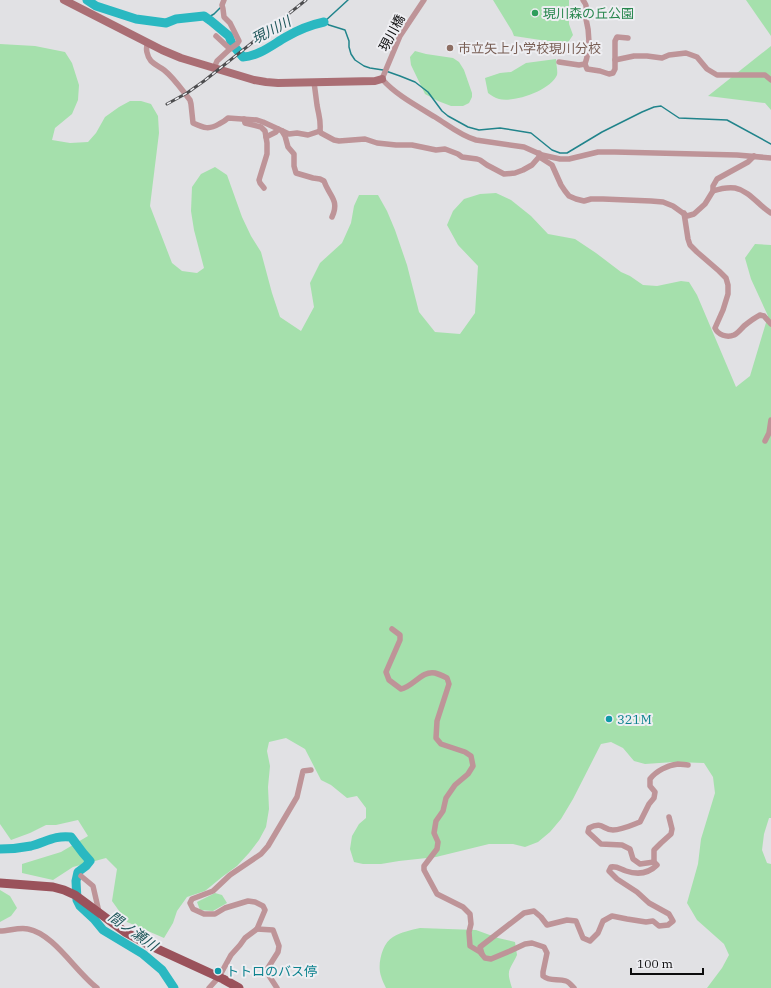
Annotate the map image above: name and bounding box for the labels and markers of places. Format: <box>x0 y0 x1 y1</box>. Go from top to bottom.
place label: 現川森の丘公園 <box>543 5 634 22</box>
marker: 現川森の丘公園 <box>530 8 540 18</box>
place label: 市立矢上小学校現川分校 <box>458 40 601 57</box>
marker: 市立矢上小学校現川分校 <box>445 43 455 53</box>
place label: 321M <box>617 711 652 728</box>
marker: 321M <box>604 714 614 724</box>
place label: トトロのバス停 <box>226 963 317 980</box>
marker: トトロのバス停 <box>213 966 223 976</box>

